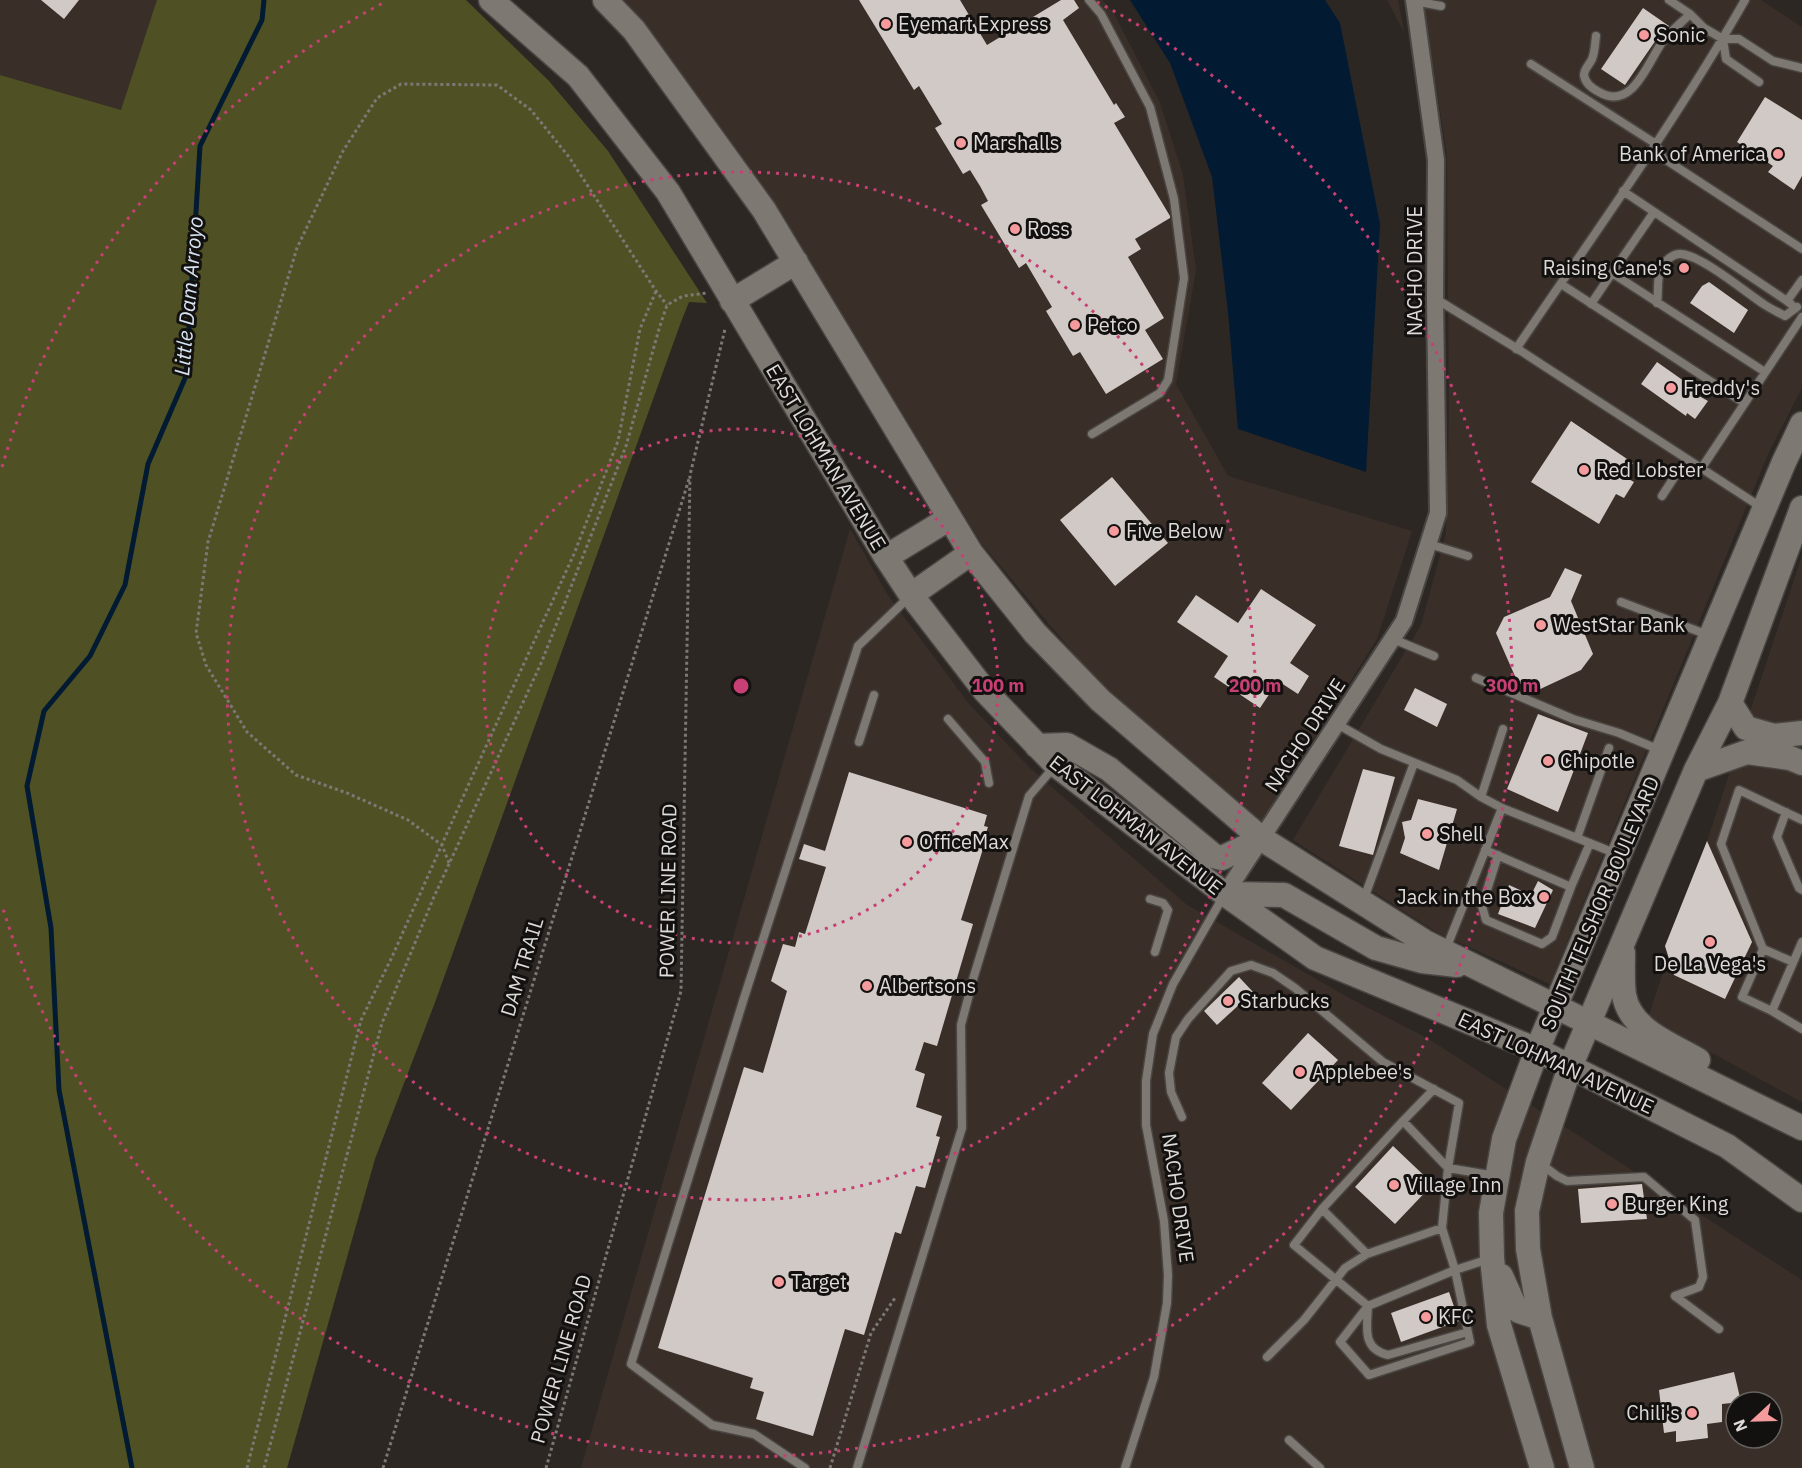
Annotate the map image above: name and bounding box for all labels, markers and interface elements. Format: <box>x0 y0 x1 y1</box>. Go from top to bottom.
place label: Eyemart Express <box>898 10 1049 37</box>
marker: Eyemart Express <box>879 17 893 31</box>
place label: Sonic <box>1656 21 1705 48</box>
marker: Sonic <box>1637 28 1651 42</box>
place label: Marshalls <box>973 129 1060 156</box>
marker: Marshalls <box>954 136 968 150</box>
place label: Bank of America <box>1619 140 1766 167</box>
marker: Bank of America <box>1771 147 1785 161</box>
street label: NACHO DRIVE <box>1401 206 1428 336</box>
water label: Little Dam Arroyo <box>167 215 209 377</box>
place label: Ross <box>1027 215 1070 242</box>
marker: Ross <box>1008 222 1022 236</box>
place label: Raising Cane's <box>1543 254 1672 281</box>
marker: Raising Cane's <box>1677 261 1691 275</box>
place label: Petco <box>1087 311 1138 338</box>
marker: Petco <box>1068 318 1082 332</box>
street label: EAST LOHMAN AVENUE <box>760 359 893 555</box>
place label: Freddy's <box>1683 374 1760 401</box>
marker: Freddy's <box>1664 381 1678 395</box>
place label: Red Lobster <box>1596 456 1703 483</box>
marker: Red Lobster <box>1577 463 1591 477</box>
place label: Five Below <box>1126 517 1224 544</box>
marker: Five Below <box>1107 524 1121 538</box>
place label: WestStar Bank <box>1553 611 1686 638</box>
marker: WestStar Bank <box>1534 618 1548 632</box>
street label: NACHO DRIVE <box>1258 673 1351 797</box>
text: 100 m <box>972 674 1024 697</box>
text: 200 m <box>1229 674 1281 697</box>
text: 300 m <box>1486 674 1538 697</box>
centre of rings <box>731 676 751 696</box>
place label: Chipotle <box>1560 747 1635 774</box>
street label: EAST LOHMAN AVENUE <box>1044 748 1228 901</box>
marker: Chipotle <box>1541 754 1555 768</box>
street label: SOUTH TELSHOR BOULEVARD <box>1534 772 1665 1034</box>
street label: POWER LINE ROAD <box>652 804 683 978</box>
place label: Shell <box>1439 820 1484 847</box>
marker: Shell <box>1420 827 1434 841</box>
place label: OfficeMax <box>919 828 1009 855</box>
marker: OfficeMax <box>900 835 914 849</box>
place label: Jack in the Box <box>1396 883 1532 910</box>
marker: Jack in the Box <box>1537 890 1551 904</box>
street label: DAM TRAIL <box>494 914 549 1020</box>
marker: De La Vega's <box>1703 935 1717 949</box>
place label: De La Vega's <box>1654 950 1766 977</box>
place label: Albertsons <box>879 972 976 999</box>
marker: Albertsons <box>860 979 874 993</box>
place label: Starbucks <box>1240 987 1330 1014</box>
marker: Starbucks <box>1221 994 1235 1008</box>
street label: EAST LOHMAN AVENUE <box>1454 1005 1658 1120</box>
place label: Applebee's <box>1312 1058 1412 1085</box>
marker: Applebee's <box>1293 1065 1307 1079</box>
street label: NACHO DRIVE <box>1156 1132 1201 1264</box>
place label: Village Inn <box>1406 1171 1502 1198</box>
marker: Village Inn <box>1387 1178 1401 1192</box>
place label: Burger King <box>1624 1190 1729 1217</box>
marker: Burger King <box>1605 1197 1619 1211</box>
place label: Target <box>791 1268 847 1295</box>
street label: POWER LINE ROAD <box>523 1271 598 1446</box>
marker: Target <box>772 1275 786 1289</box>
place label: KFC <box>1438 1303 1474 1330</box>
marker: KFC <box>1419 1310 1433 1324</box>
north arrow <box>1724 1390 1784 1450</box>
place label: Chili's <box>1626 1399 1680 1426</box>
marker: Chili's <box>1685 1406 1699 1420</box>
text: N <box>1729 1416 1752 1435</box>

